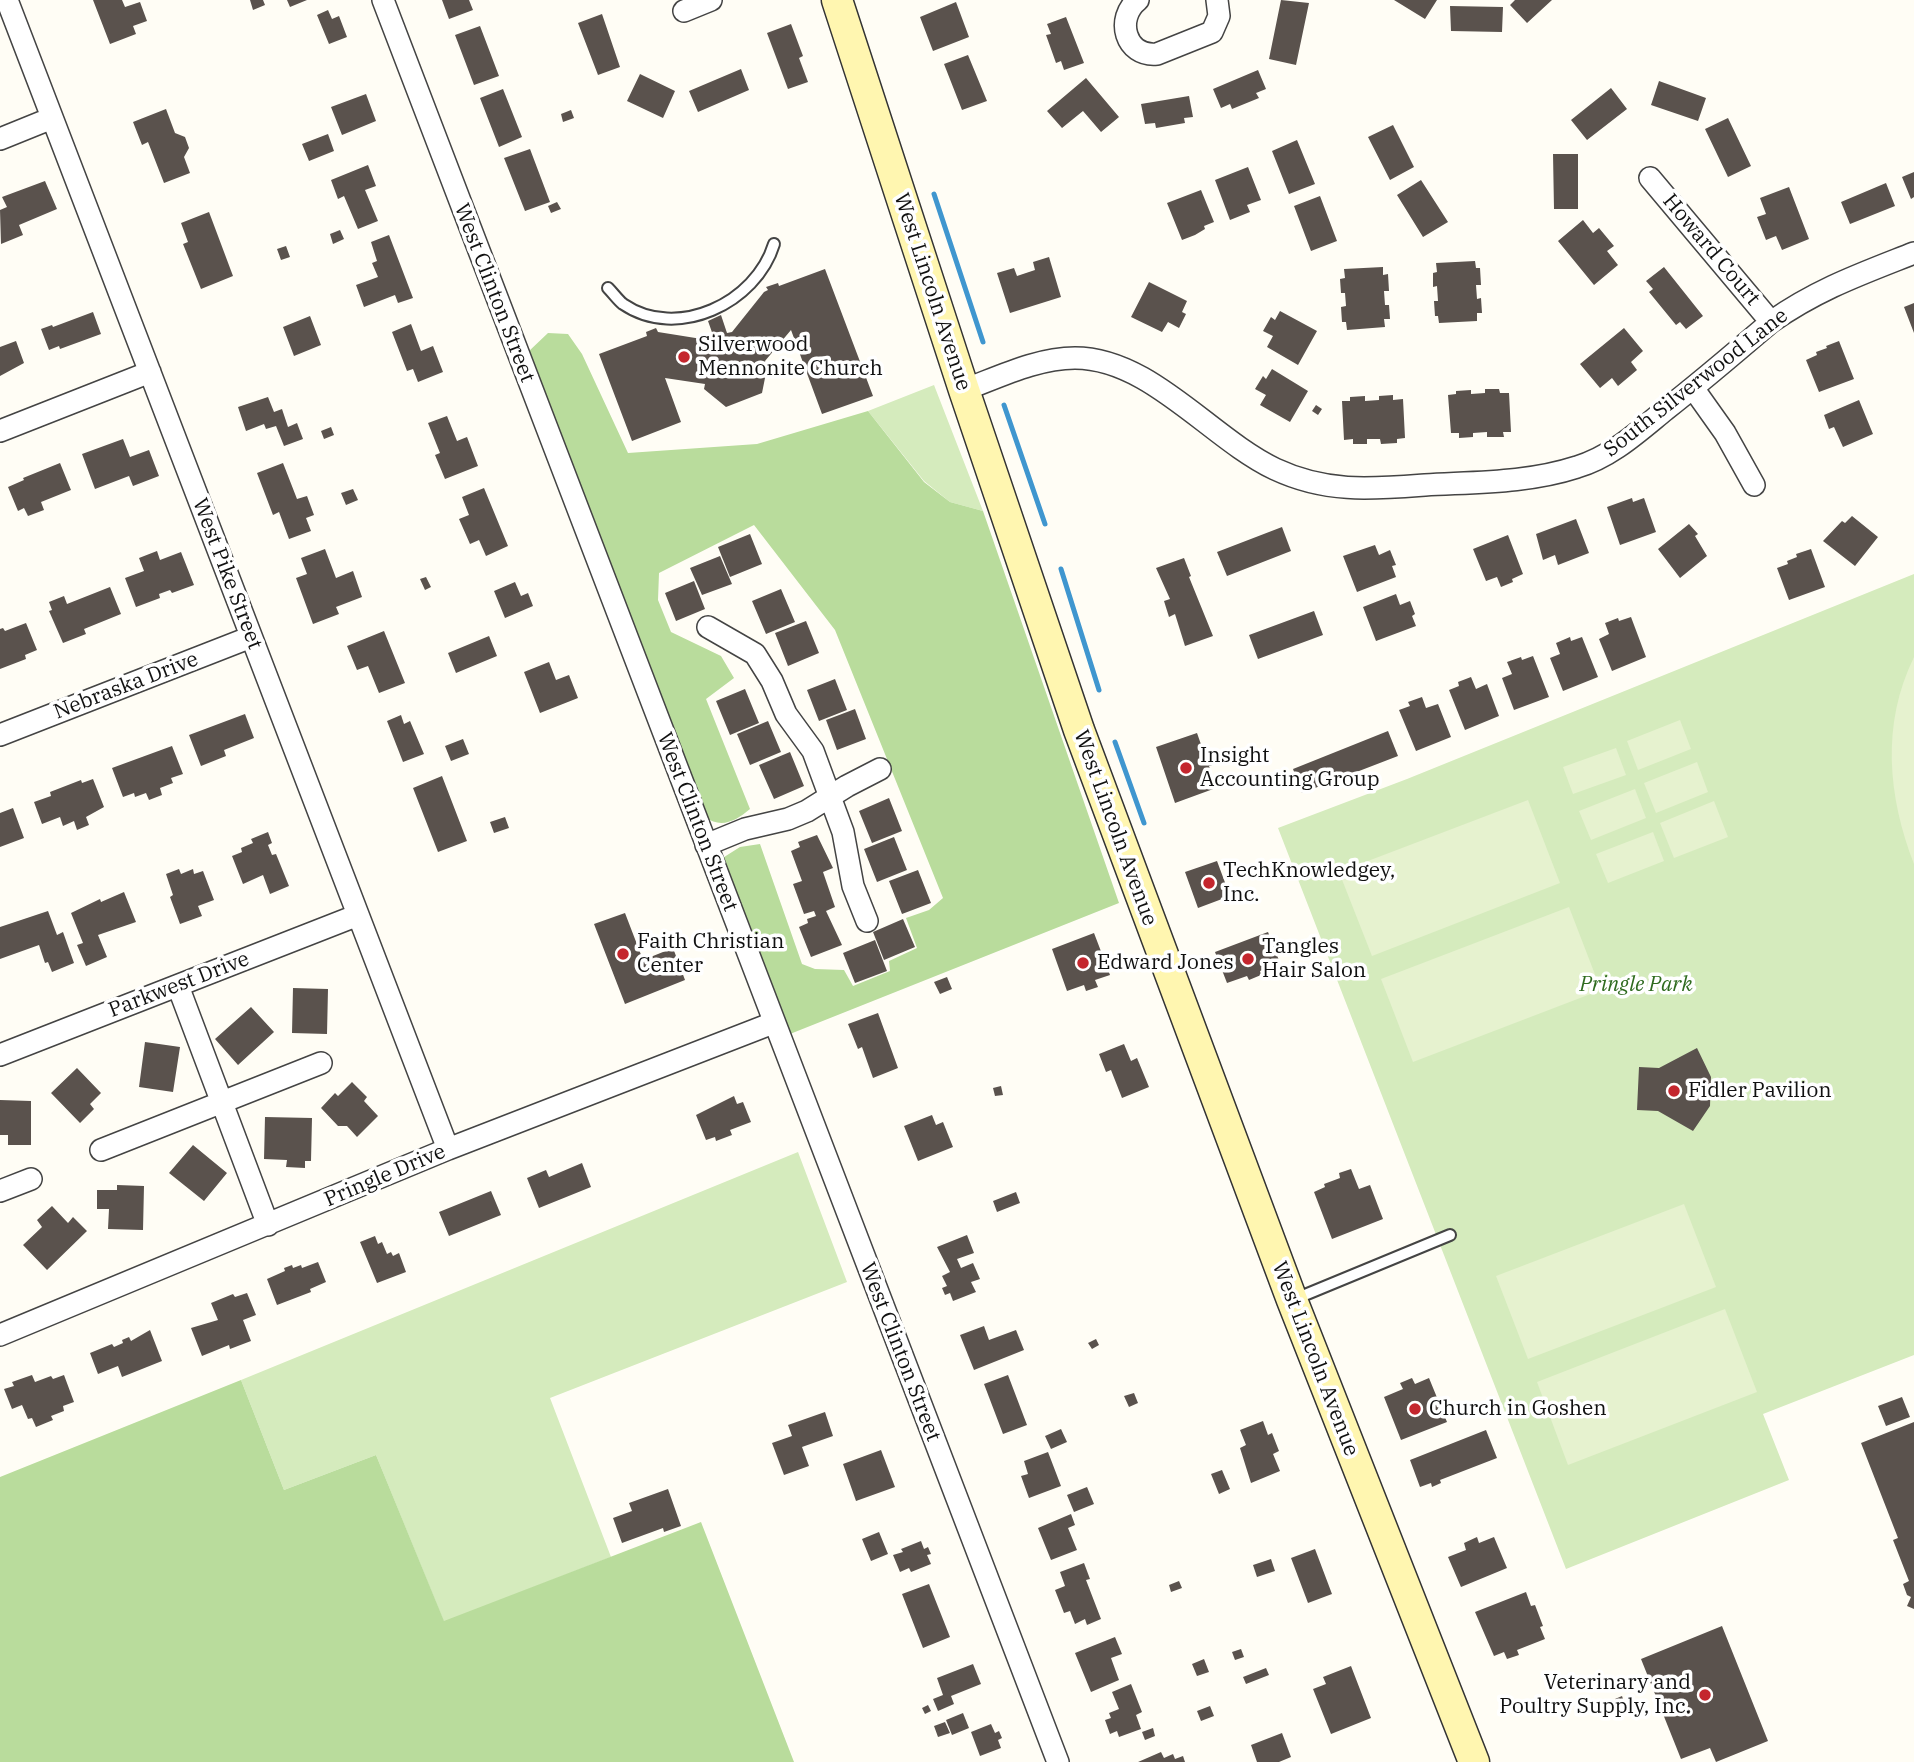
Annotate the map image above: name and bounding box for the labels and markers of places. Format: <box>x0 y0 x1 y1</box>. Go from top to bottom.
place label: Silverwood Mennonite Church <box>698 332 883 382</box>
marker: Silverwood Mennonite Church <box>676 349 692 365</box>
place label: Insight Accounting Group <box>1200 743 1380 793</box>
marker: Insight Accounting Group <box>1178 760 1194 776</box>
place label: TechKnowledgey, Inc. <box>1223 858 1395 908</box>
marker: TechKnowledgey, Inc. <box>1201 875 1217 891</box>
place label: Faith Christian Center <box>637 929 784 979</box>
place label: Tangles Hair Salon <box>1262 934 1366 984</box>
marker: Faith Christian Center <box>615 946 631 962</box>
place label: Edward Jones <box>1097 950 1234 976</box>
marker: Tangles Hair Salon <box>1240 951 1256 967</box>
marker: Edward Jones <box>1075 955 1091 971</box>
place label: Fidler Pavilion <box>1688 1078 1832 1104</box>
marker: Fidler Pavilion <box>1666 1083 1682 1099</box>
place label: Church in Goshen <box>1429 1396 1607 1422</box>
marker: Church in Goshen <box>1407 1401 1423 1417</box>
place label: Veterinary and Poultry Supply, Inc. <box>1499 1670 1691 1720</box>
marker: Veterinary and Poultry Supply, Inc. <box>1697 1687 1713 1703</box>

